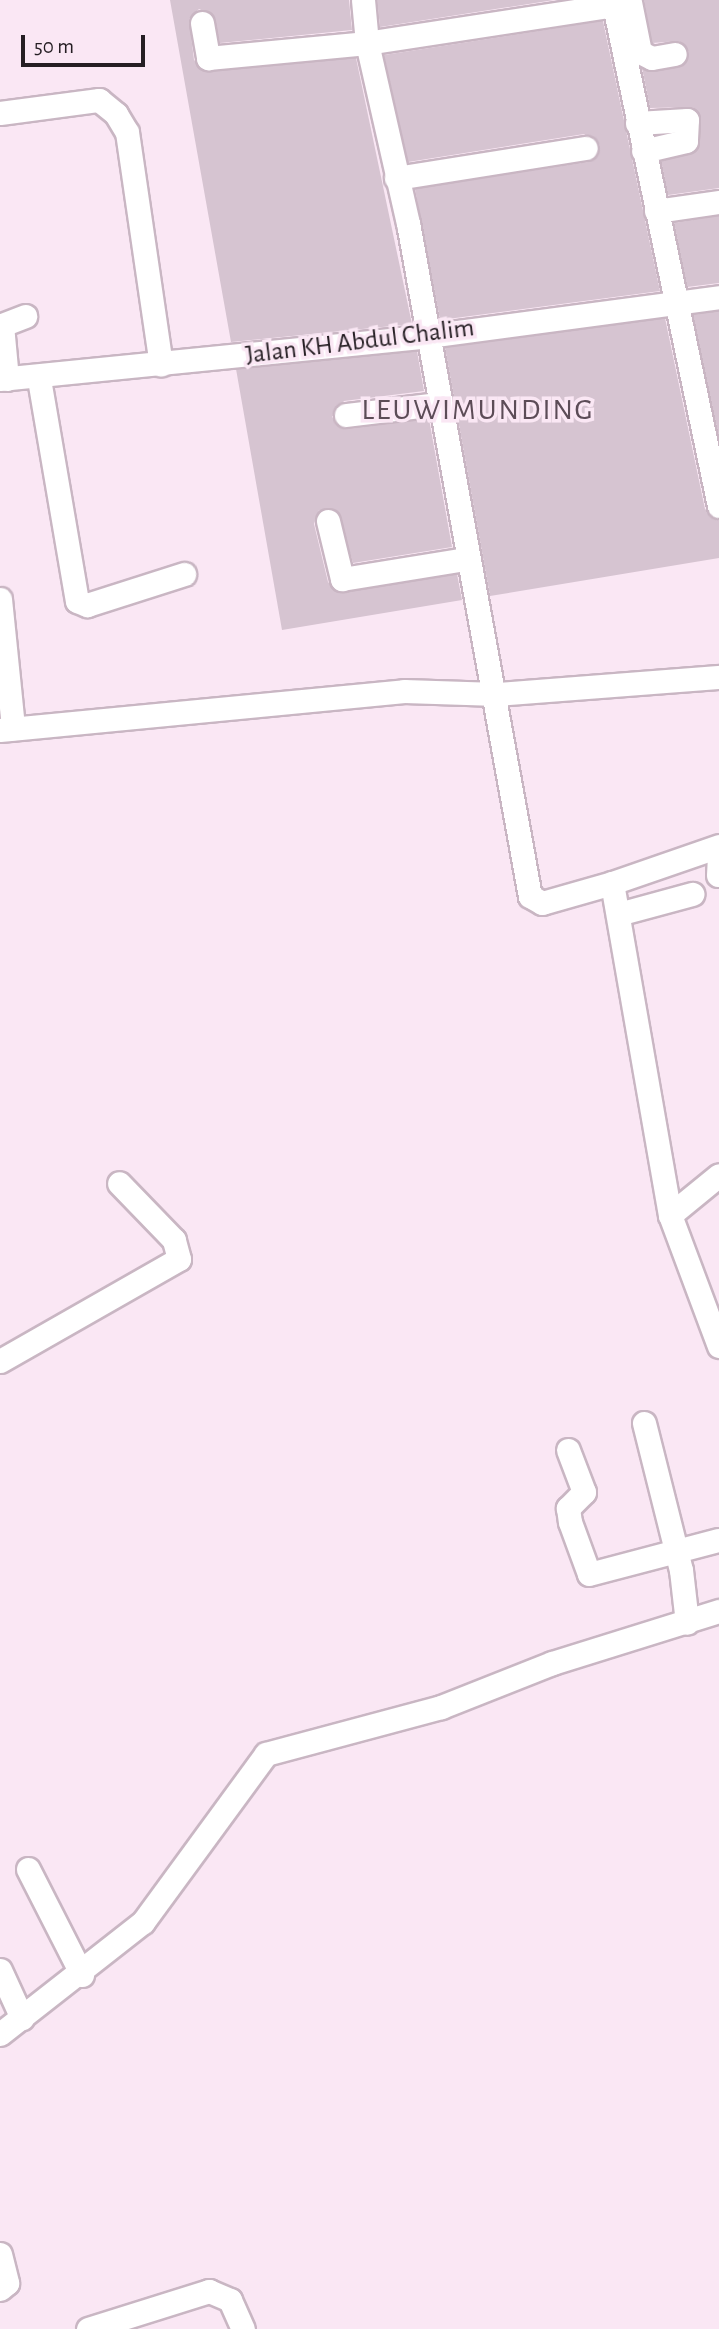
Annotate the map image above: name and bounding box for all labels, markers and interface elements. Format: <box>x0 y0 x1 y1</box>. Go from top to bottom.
scale bar <box>24 21 149 65</box>
text: 50 m <box>34 36 74 57</box>
street label: Jalan KH Abdul Chalim <box>244 312 476 372</box>
district label: LEUWIMUNDING <box>363 392 593 428</box>

